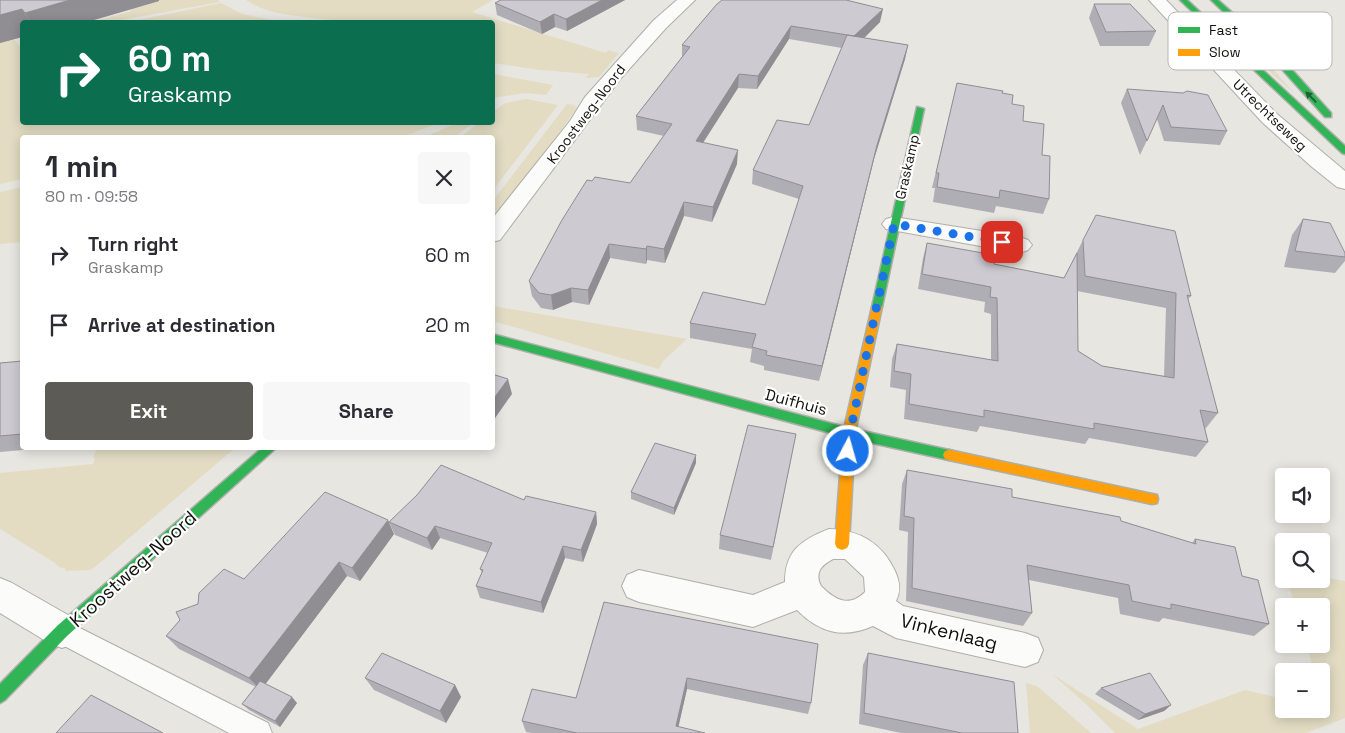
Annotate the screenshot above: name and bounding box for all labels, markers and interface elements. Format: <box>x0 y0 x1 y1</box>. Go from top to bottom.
legend <box>1168 12 1332 70</box>
text: Fast <box>1209 21 1238 39</box>
text: 60 m <box>128 37 211 81</box>
icon: right <box>45 40 110 105</box>
text: Slow <box>1209 43 1241 61</box>
street label: Kroostweg-Noord <box>543 61 629 167</box>
street label: Utrechtseweg <box>1229 75 1311 155</box>
text: Graskamp <box>128 80 232 108</box>
one-way arrow <box>1305 91 1317 103</box>
street label: Graskamp <box>891 133 923 201</box>
text: 1 min <box>45 147 118 186</box>
button: close <box>418 152 470 204</box>
text: 80 m · 09:58 <box>45 186 138 207</box>
pin <box>981 221 1023 263</box>
icon: arrive <box>988 228 1016 256</box>
text: Turn right <box>88 232 178 257</box>
icon: right <box>45 241 73 269</box>
text: 60 m <box>425 243 470 268</box>
text: Graskamp <box>88 257 164 278</box>
icon: arrive <box>45 311 73 339</box>
text: Arrive at destination <box>88 313 276 338</box>
text: 20 m <box>425 313 470 338</box>
button: Exit <box>45 382 253 440</box>
button: Share <box>263 382 470 440</box>
street label: Duifhuis <box>763 384 829 420</box>
position arrow <box>821 424 873 476</box>
map controls <box>1275 468 1330 718</box>
button: sound <box>1275 468 1330 523</box>
street label: Kroostweg-Noord <box>64 505 202 633</box>
button: search <box>1275 533 1330 588</box>
button: + <box>1275 598 1330 653</box>
street label: Vinkenlaag <box>898 608 1000 656</box>
button: − <box>1275 663 1330 718</box>

